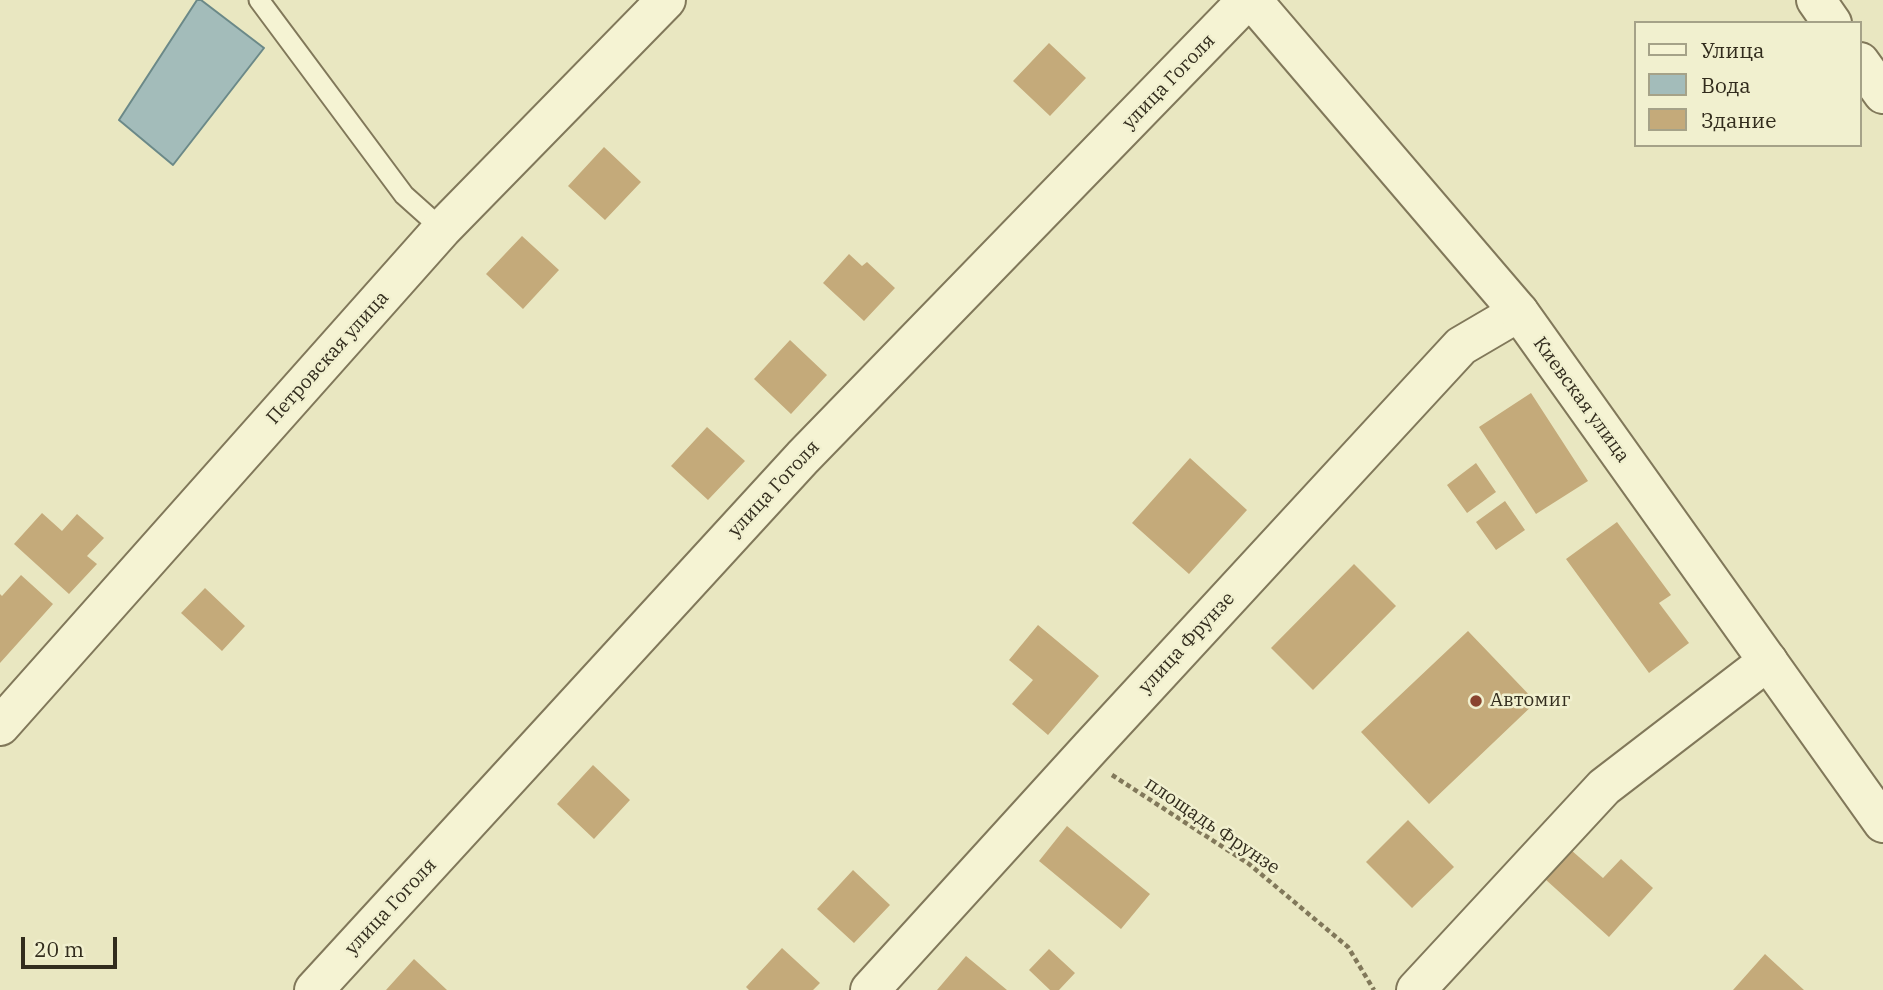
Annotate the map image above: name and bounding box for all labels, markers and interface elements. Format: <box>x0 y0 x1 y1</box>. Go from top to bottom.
legend <box>1634 21 1862 147</box>
street label: улица Гоголя <box>1118 30 1220 134</box>
text: Улица <box>1701 36 1765 64</box>
text: Вода <box>1701 71 1751 99</box>
text: Здание <box>1701 106 1776 134</box>
street label: Петровская улица <box>262 287 394 429</box>
street label: Киевская улица <box>1528 333 1634 467</box>
street label: улица Гоголя <box>724 436 824 542</box>
street label: улица Фрунзе <box>1134 588 1240 698</box>
place label: Автомиг <box>1490 690 1570 712</box>
marker: Автомиг <box>1468 693 1484 709</box>
street label: площадь Фрунзе <box>1140 772 1284 880</box>
street label: улица Гоголя <box>341 854 441 960</box>
scale bar <box>24 923 121 967</box>
text: 20 m <box>34 935 84 963</box>

